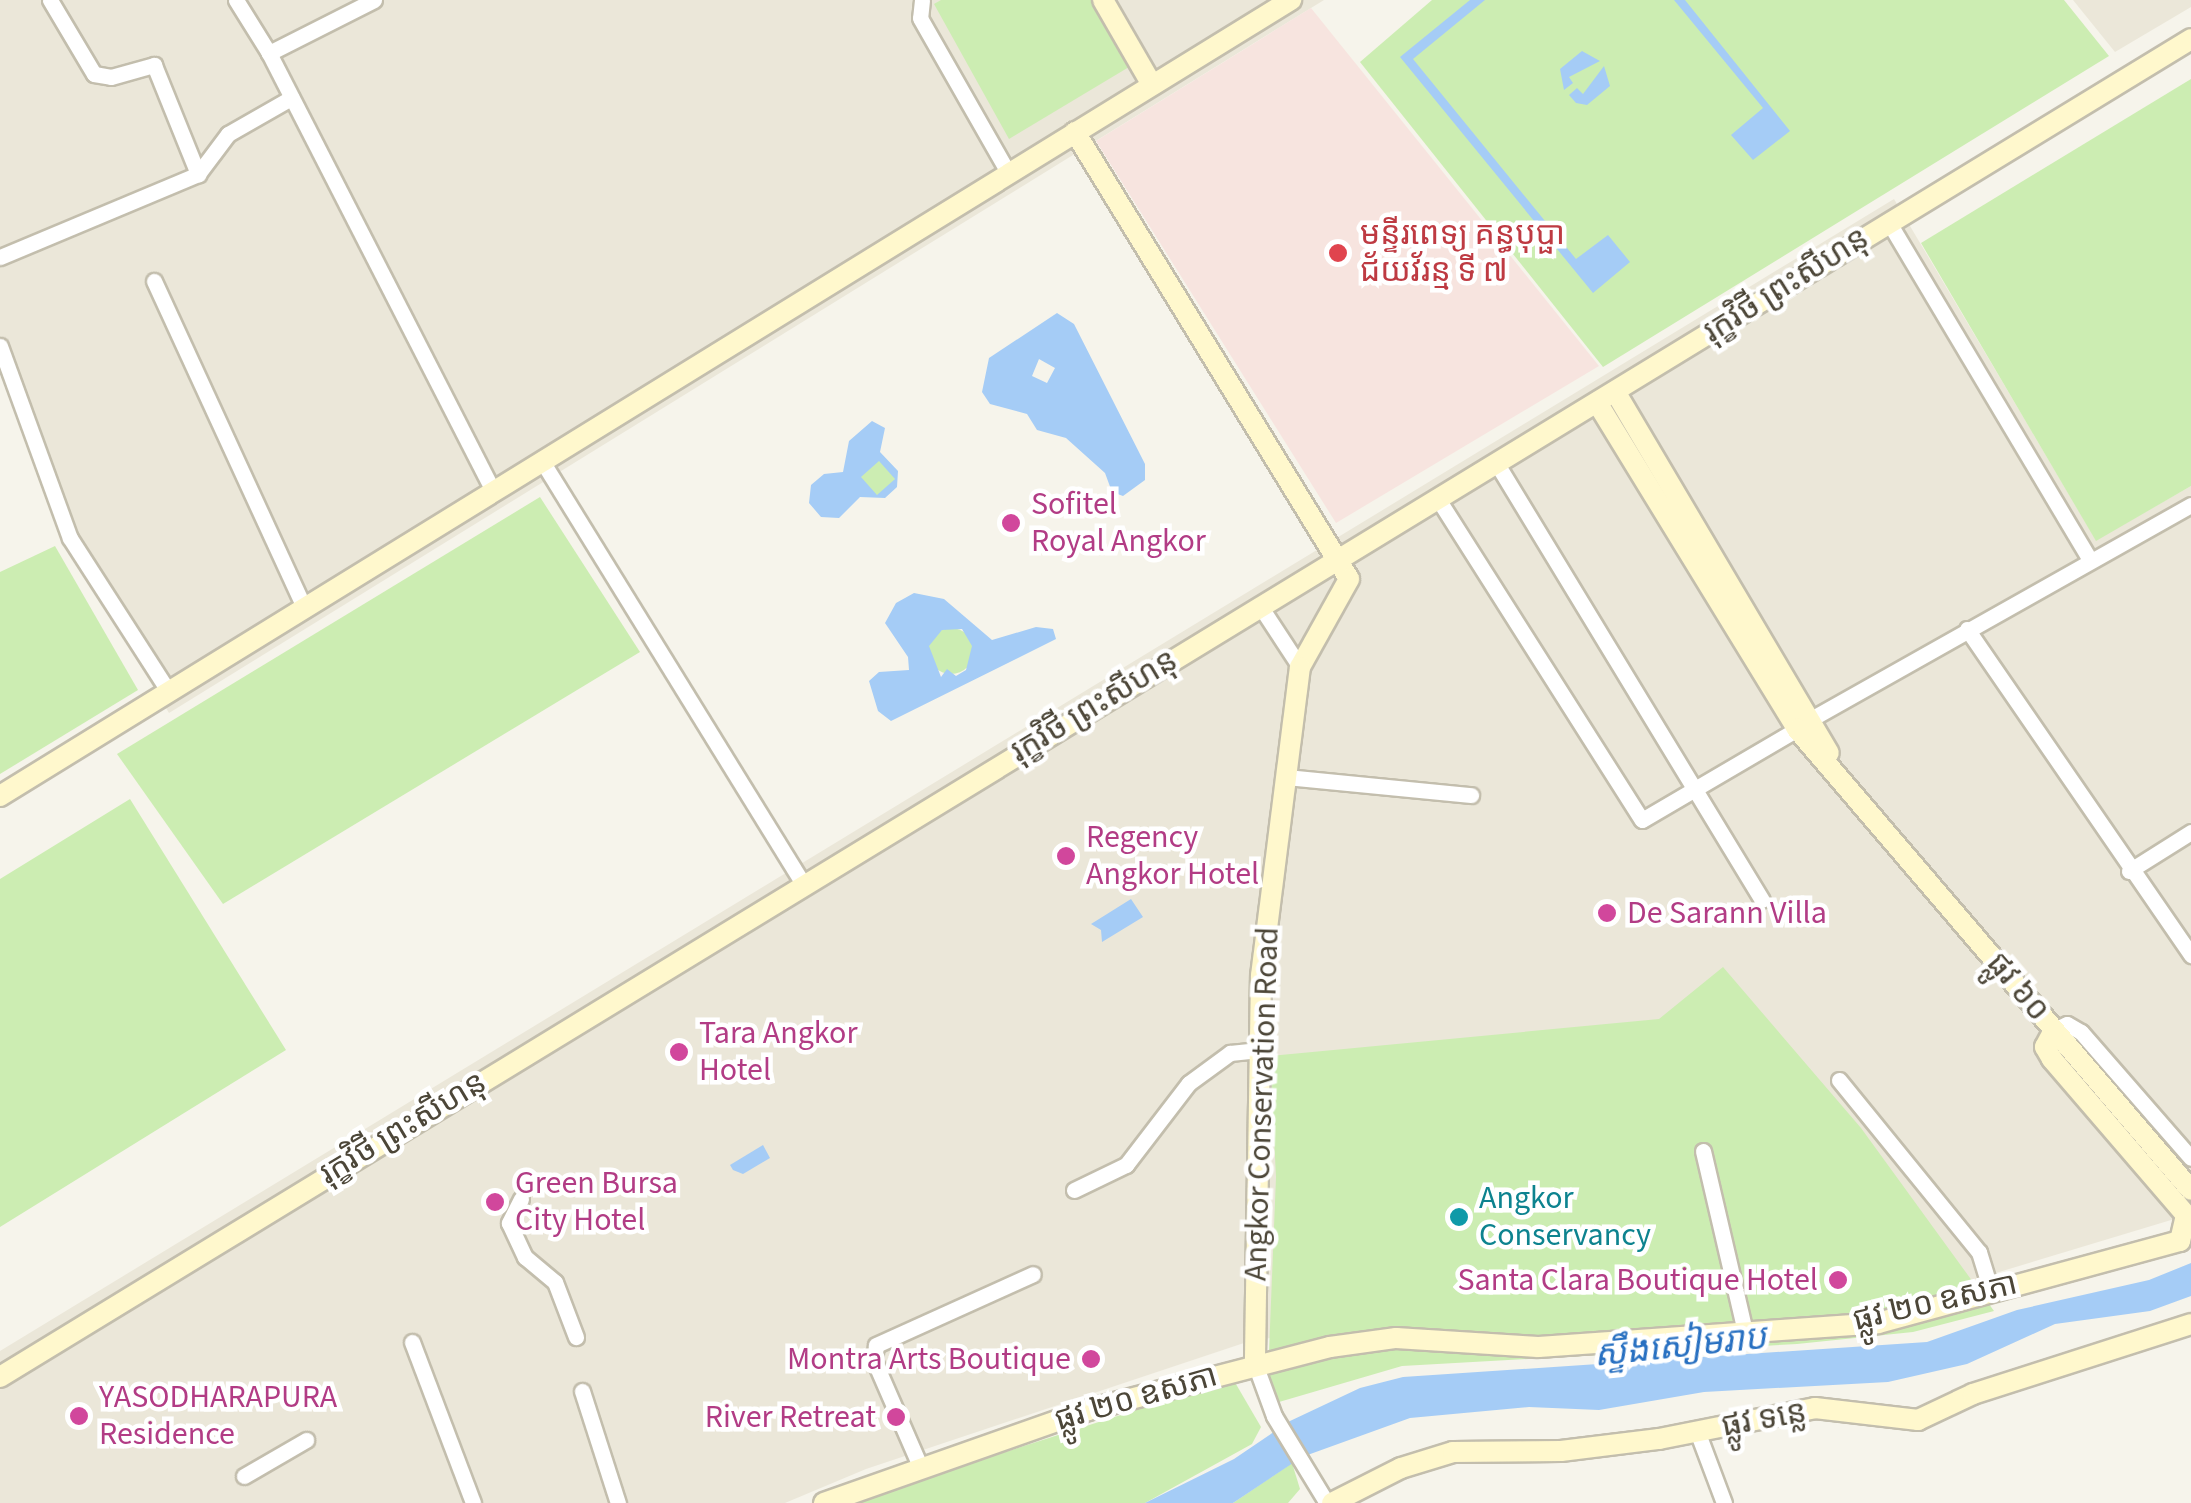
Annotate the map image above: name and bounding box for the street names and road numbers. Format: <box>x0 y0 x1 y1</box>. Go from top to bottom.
street label: រុក្ខវិថី ព្រះសីហនុ <box>1696 219 1876 351</box>
street label: រុក្ខវិថី ព្រះសីហនុ <box>1003 641 1185 771</box>
street label: Angkor Conservation Road <box>1237 926 1287 1282</box>
street label: ផ្លូវ ៦០ <box>1978 945 2058 1029</box>
street label: រុក្ខវិថី ព្រះសីហនុ <box>312 1063 494 1193</box>
street label: ផ្លូវ ២០ ឧសភា <box>1849 1264 2021 1340</box>
street label: ផ្លូវ ២០ ឧសភា <box>1050 1356 1222 1440</box>
street label: ផ្លូវ ទន្លេ <box>1718 1393 1810 1445</box>

